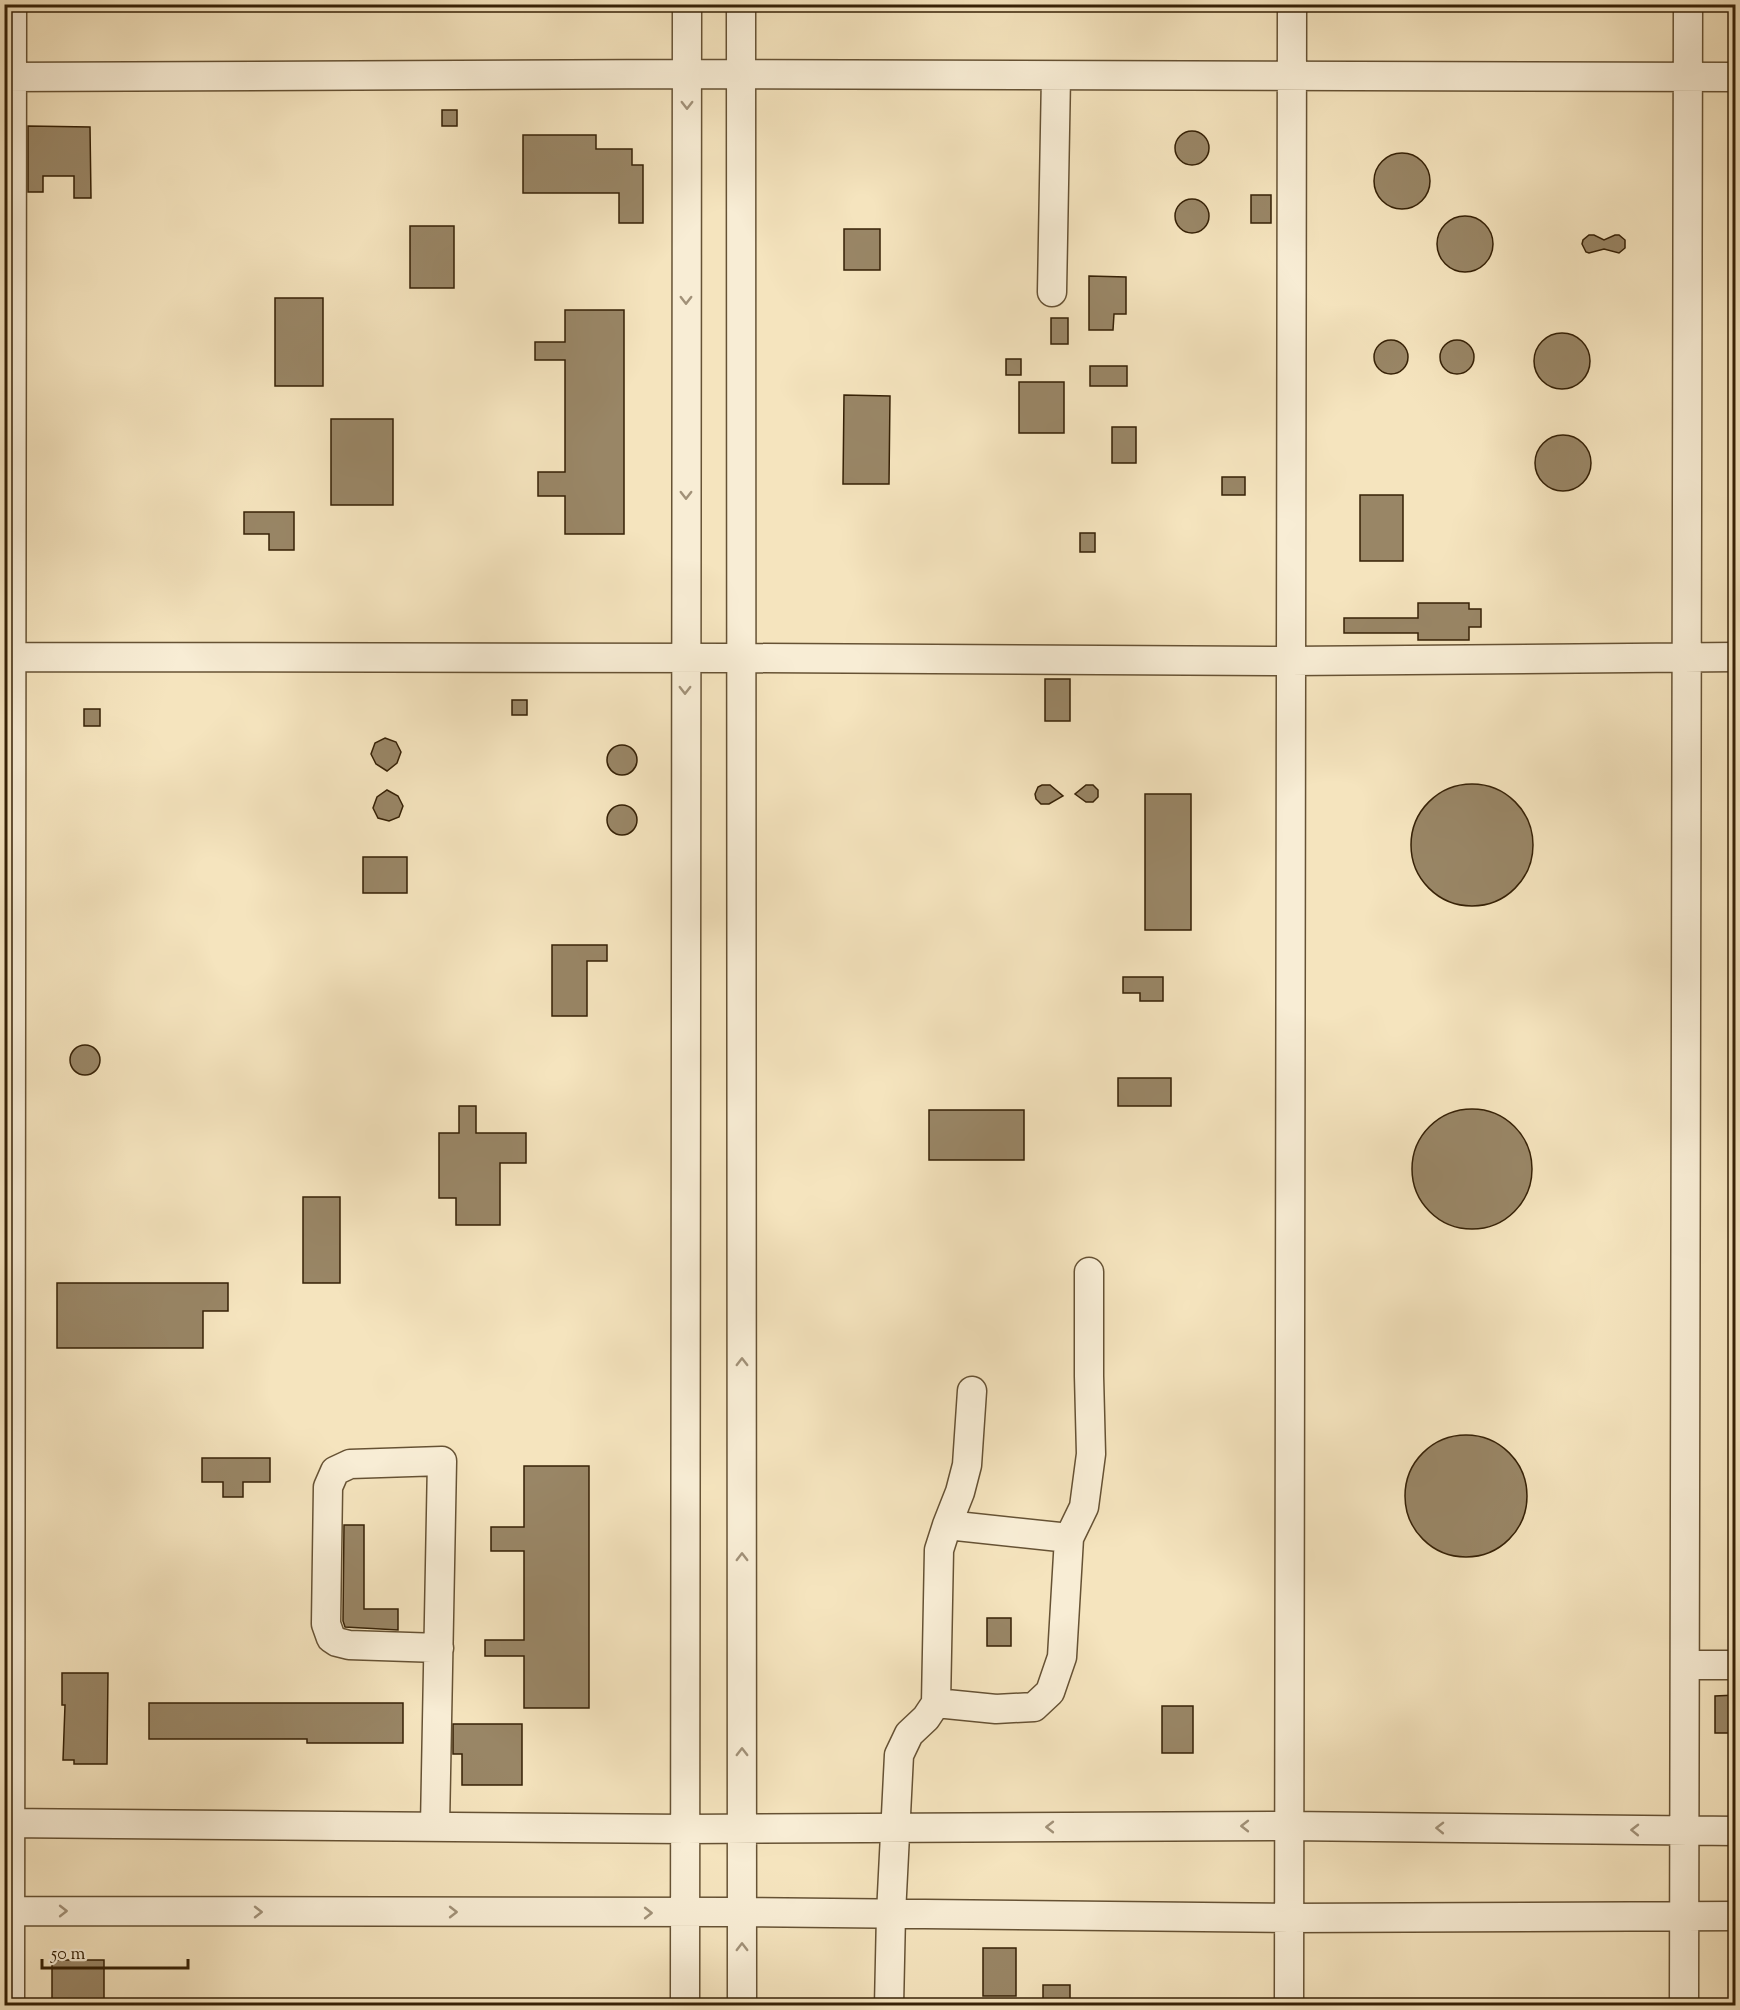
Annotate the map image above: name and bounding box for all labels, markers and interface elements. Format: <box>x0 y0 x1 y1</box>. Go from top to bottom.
one-way arrow <box>681 100 693 109</box>
one-way arrow <box>680 295 692 304</box>
one-way arrow <box>680 490 692 499</box>
one-way arrow <box>679 685 691 694</box>
one-way arrow <box>736 1358 748 1367</box>
one-way arrow <box>736 1553 748 1562</box>
one-way arrow <box>736 1748 748 1757</box>
one-way arrow <box>1241 1820 1250 1832</box>
one-way arrow <box>1046 1821 1055 1833</box>
one-way arrow <box>1436 1821 1445 1834</box>
one-way arrow <box>1631 1824 1640 1836</box>
one-way arrow <box>58 1905 67 1917</box>
one-way arrow <box>253 1905 262 1918</box>
one-way arrow <box>448 1906 457 1918</box>
one-way arrow <box>643 1907 652 1919</box>
scale bar <box>42 1932 188 1970</box>
text: 50 m <box>50 1942 86 1968</box>
one-way arrow <box>736 1943 748 1952</box>

